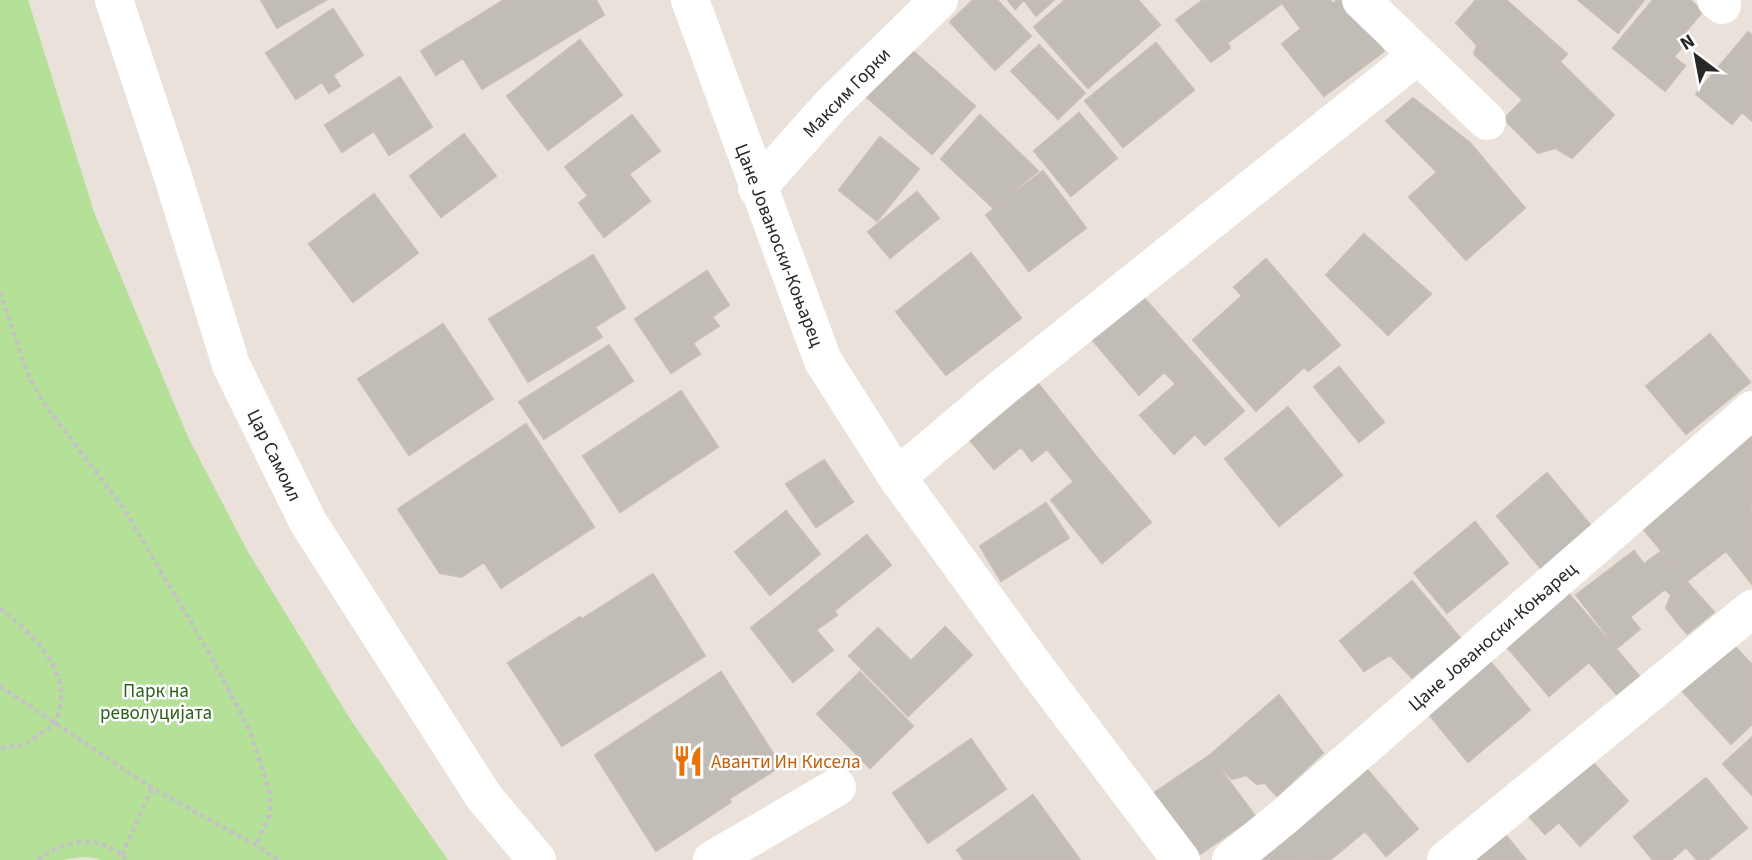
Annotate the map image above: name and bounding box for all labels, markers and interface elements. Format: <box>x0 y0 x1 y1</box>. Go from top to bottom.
north arrow <box>1661 21 1731 91</box>
text: N <box>1675 28 1700 58</box>
street label: Максим Горки <box>797 42 897 144</box>
street label: Цане Јованоски-Коњарец <box>727 140 830 352</box>
street label: Цар Самоил <box>240 405 308 506</box>
street label: Цане Јованоски-Коњарец <box>1403 556 1584 718</box>
park label: Парк на револуцијата <box>100 678 212 727</box>
restaurant icon: Аванти Ин Кисела <box>671 744 705 778</box>
place label: Аванти Ин Кисела <box>711 749 861 776</box>

